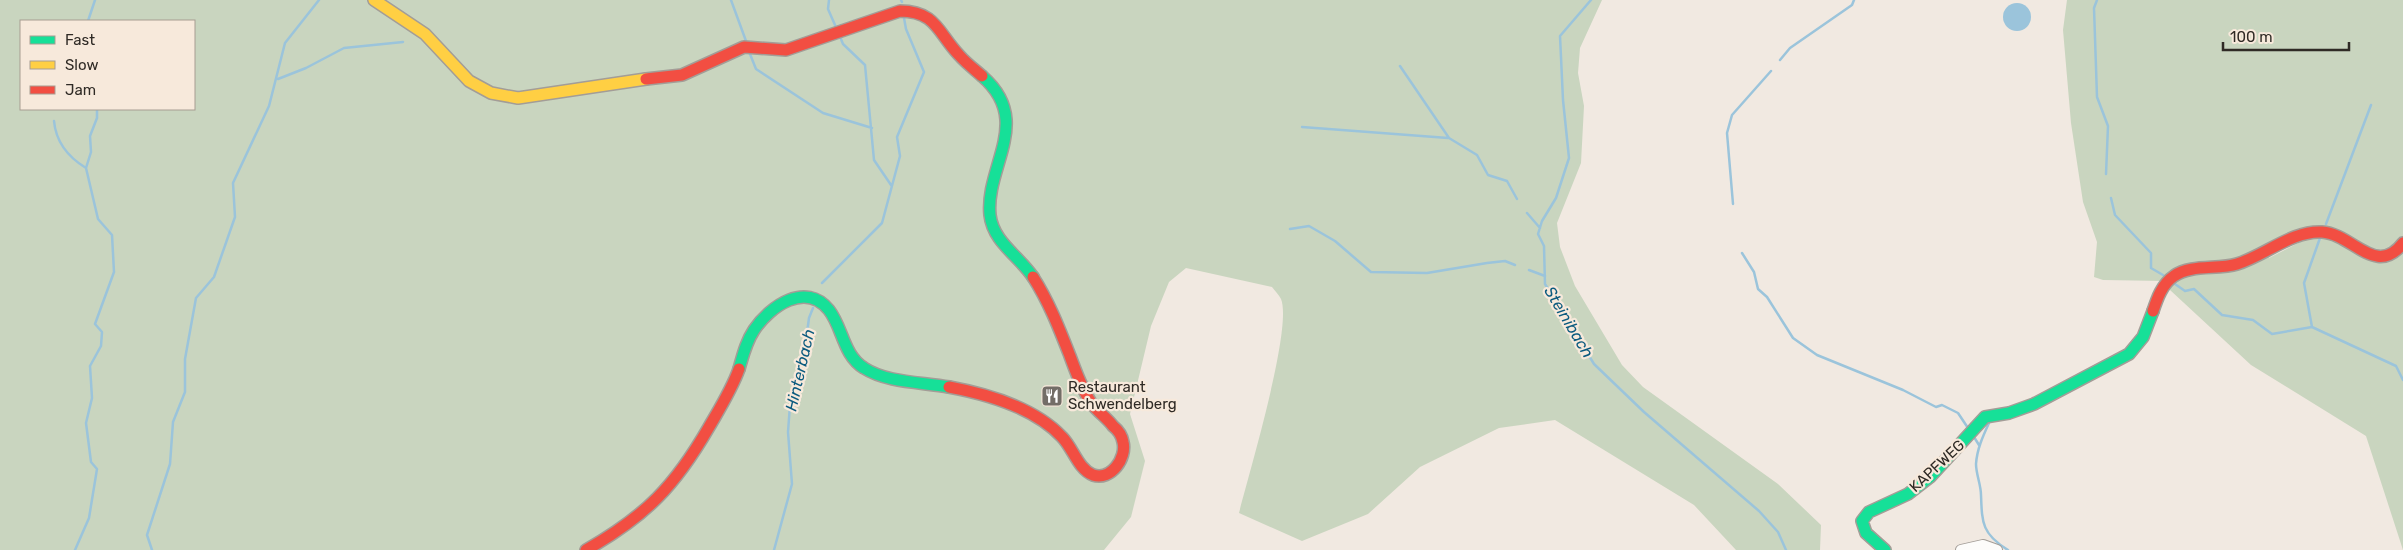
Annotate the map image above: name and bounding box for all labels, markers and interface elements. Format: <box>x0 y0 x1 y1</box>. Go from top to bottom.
legend <box>20 20 195 110</box>
scale bar <box>2223 20 2349 52</box>
text: 100 m <box>2230 28 2272 46</box>
text: Fast <box>65 31 95 49</box>
text: Slow <box>65 56 98 74</box>
text: Jam <box>65 81 96 99</box>
water label: Steinibach <box>1540 283 1598 361</box>
water label: Hinterbach <box>781 327 819 413</box>
place label: Restaurant Schwendelberg <box>1068 378 1177 413</box>
restaurant icon: Restaurant Schwendelberg <box>1040 384 1064 408</box>
street label: KAPFWEG <box>1906 436 1968 496</box>

